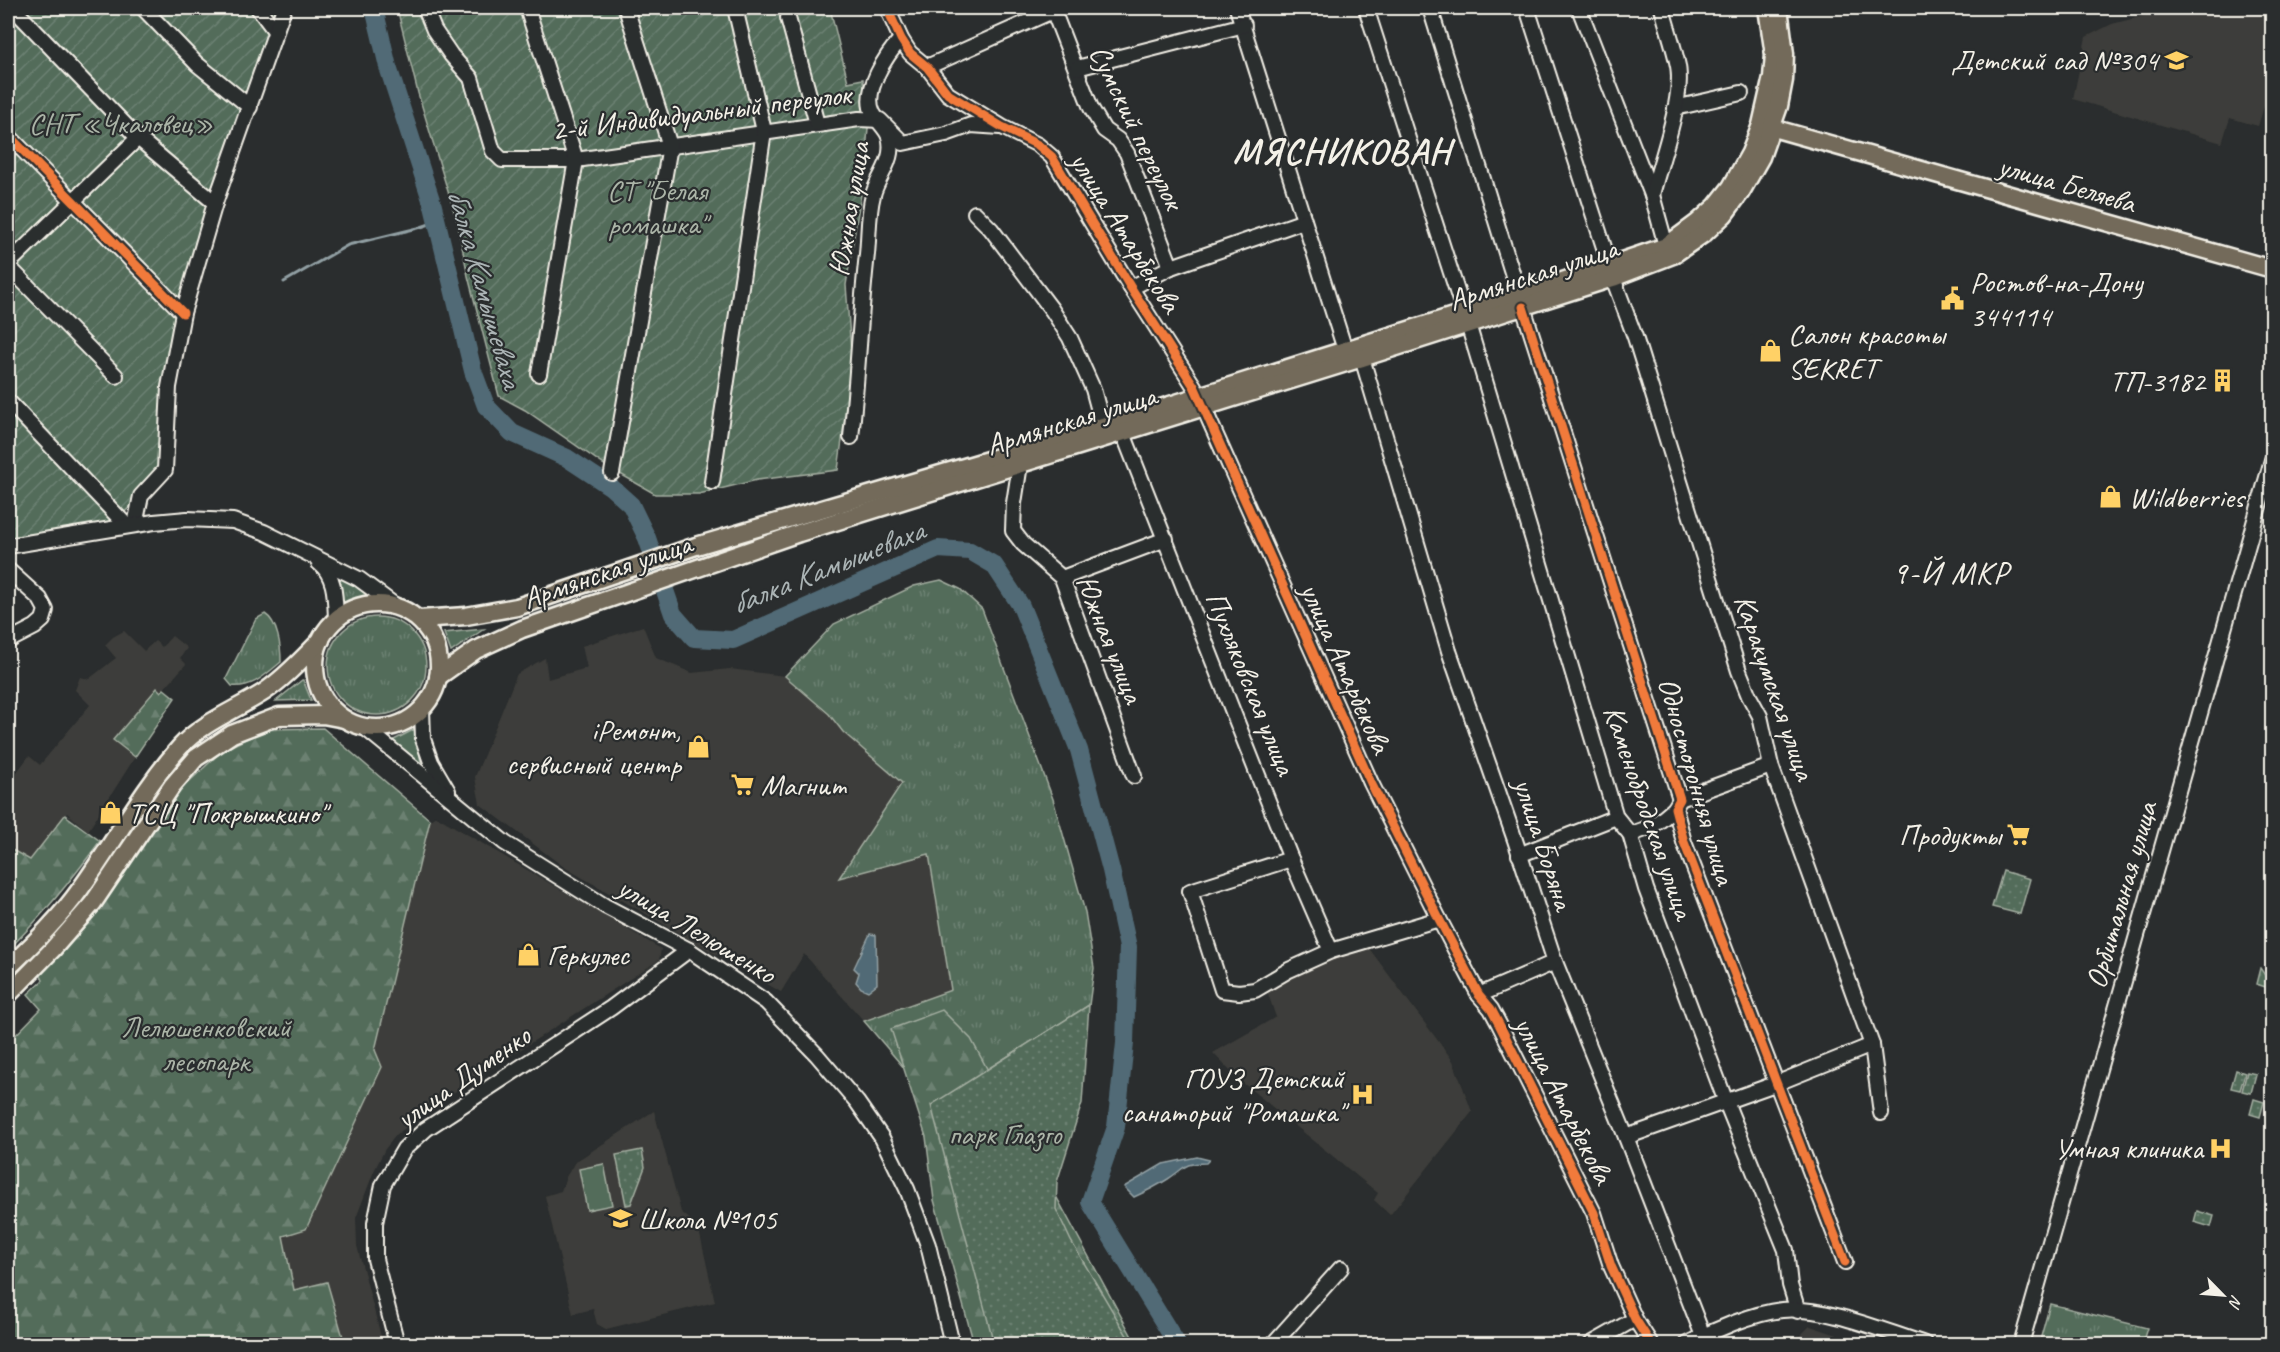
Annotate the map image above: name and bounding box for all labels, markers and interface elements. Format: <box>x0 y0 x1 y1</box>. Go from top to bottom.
street label: Сумский переулок <box>1081 39 1194 218</box>
place label: Детский сад №304 <box>1951 41 2160 79</box>
school or university icon: Детский сад №304 <box>2163 47 2189 73</box>
street label: 2-й Индивидуальный переулок <box>549 74 856 149</box>
park label: СНТ «Чкаловец» <box>29 104 213 142</box>
district label: МЯСНИКОВАН <box>1233 128 1456 174</box>
street label: Южная улица <box>820 138 879 279</box>
street label: улица Атарбекова <box>1060 143 1192 321</box>
street label: улица Беляева <box>1992 146 2142 222</box>
park label: СТ "Белая ромашка" <box>607 171 712 243</box>
water label: балка Камышеваха <box>437 184 534 396</box>
street label: Армянская улица <box>1443 228 1625 319</box>
place label: Ростов-на-Дону 344114 <box>1970 263 2144 335</box>
public building icon: Ростов-на-Дону 344114 <box>1939 286 1965 312</box>
place label: Салон красоты SEKRET <box>1788 315 1947 387</box>
shop icon: Салон красоты SEKRET <box>1757 338 1783 364</box>
place label: ТП-3182 <box>2109 362 2207 400</box>
building icon: ТП-3182 <box>2210 368 2236 394</box>
street label: Армянская улица <box>981 375 1163 464</box>
place label: Wildberries <box>2129 478 2247 516</box>
shop icon: Wildberries <box>2098 484 2124 510</box>
water label: балка Камышеваха <box>724 508 933 624</box>
street label: Армянская улица <box>518 524 699 618</box>
district label: 9-Й МКР <box>1892 552 2012 593</box>
street label: Южная улица <box>1067 569 1154 710</box>
street label: улица Атарбекова <box>1291 575 1401 761</box>
street label: Пухляковская улица <box>1197 586 1306 782</box>
street label: Каракумская улица <box>1725 589 1825 787</box>
street label: Односторонняя улица <box>1649 673 1745 891</box>
street label: Каменобродская улица <box>1595 700 1704 926</box>
place label: iРемонт, сервисный центр <box>506 711 683 783</box>
shop icon: iРемонт, сервисный центр <box>686 734 712 760</box>
place label: Магнит <box>761 766 847 804</box>
supermarket icon: Магнит <box>730 772 756 798</box>
street label: улица Боряна <box>1504 772 1584 917</box>
place label: ТСЦ "Покрышкино" <box>128 794 332 832</box>
street label: Орбитальная улица <box>2076 796 2166 993</box>
shop icon: ТСЦ "Покрышкино" <box>97 800 123 826</box>
place label: Продукты <box>1899 816 2003 854</box>
supermarket icon: Продукты <box>2006 822 2032 848</box>
street label: улица Лелюшенко <box>609 867 784 993</box>
place label: Геркулес <box>547 936 630 974</box>
shop icon: Геркулес <box>516 942 542 968</box>
park label: Лелюшенковский лесопарк <box>121 1008 292 1080</box>
street label: улица Атарбекова <box>1505 1008 1623 1192</box>
street label: улица Думенко <box>387 1016 539 1138</box>
place label: ГОУЗ Детский санаторий "Ромашка" <box>1122 1059 1350 1131</box>
hospital icon: ГОУЗ Детский санаторий "Ромашка" <box>1349 1082 1375 1108</box>
park label: парк Глазго <box>949 1115 1063 1153</box>
place label: Умная клиника <box>2054 1129 2205 1167</box>
hospital icon: Умная клиника <box>2208 1135 2234 1161</box>
place label: Школа №105 <box>638 1200 778 1238</box>
school or university icon: Школа №105 <box>607 1206 633 1232</box>
north arrow <box>2193 1265 2253 1325</box>
text: N <box>2223 1292 2247 1312</box>

